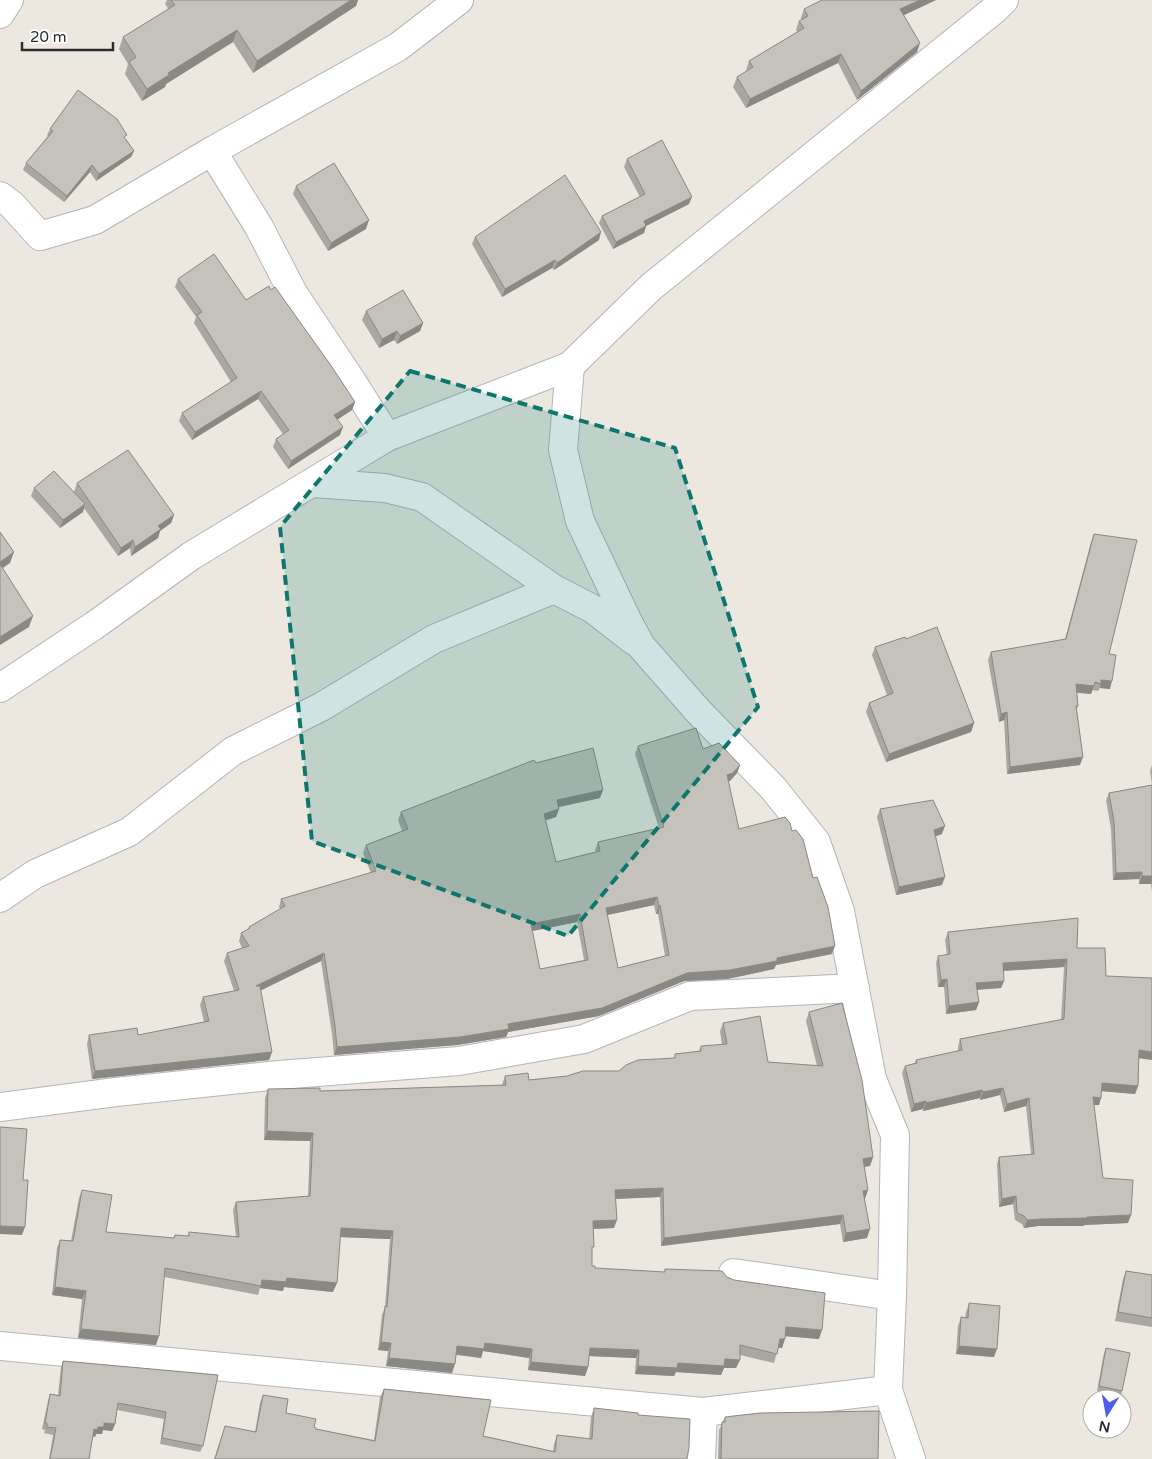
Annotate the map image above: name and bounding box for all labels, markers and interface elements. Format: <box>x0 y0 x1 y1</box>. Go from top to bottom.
scale bar <box>22 20 114 52</box>
text: 20 m <box>30 28 67 46</box>
north arrow <box>1082 1389 1132 1439</box>
text: N <box>1097 1417 1112 1436</box>

